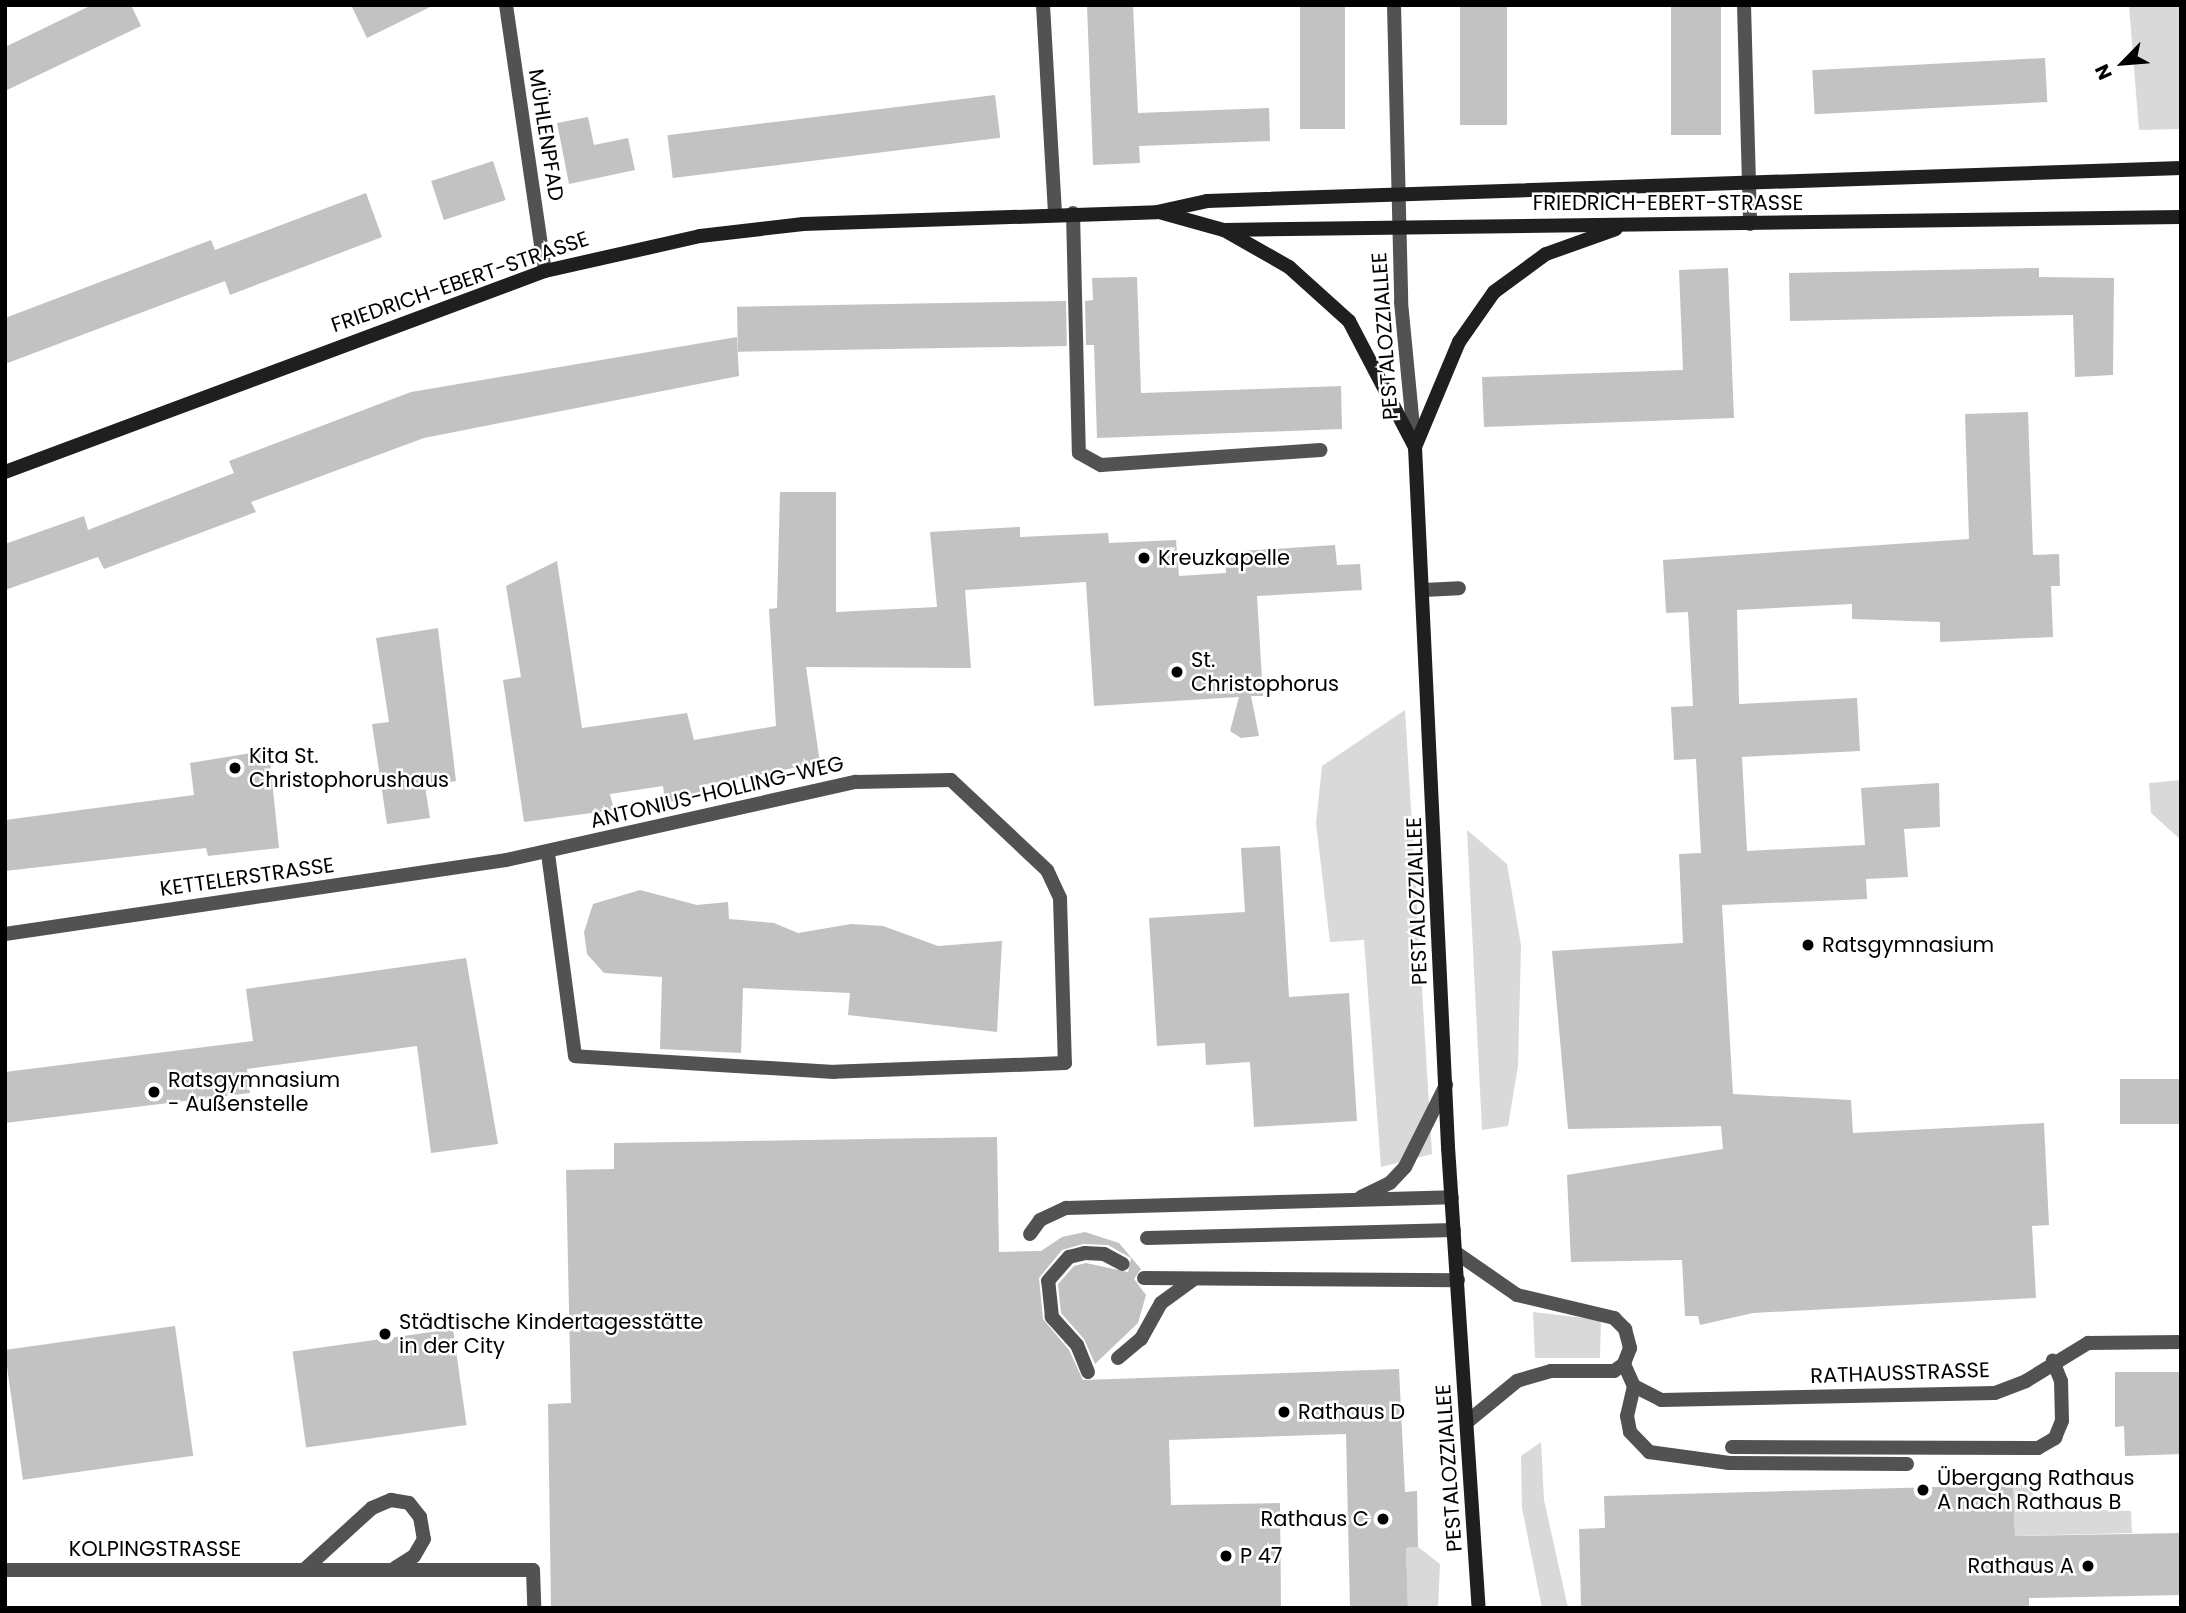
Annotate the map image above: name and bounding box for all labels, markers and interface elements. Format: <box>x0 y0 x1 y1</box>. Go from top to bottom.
north arrow <box>2088 28 2158 98</box>
text: N <box>2088 60 2119 84</box>
street label: MÜHLENPFAD <box>523 67 569 203</box>
street label: FRIEDRICH-EBERT-STRASSE <box>1533 190 1803 216</box>
street label: FRIEDRICH-EBERT-STRASSE <box>328 226 592 338</box>
street label: PESTALOZZIALLEE <box>1367 251 1403 421</box>
place label: Kreuzkapelle <box>1158 545 1290 571</box>
marker: Kreuzkapelle <box>1136 550 1152 566</box>
place label: St. Christophorus <box>1191 647 1339 697</box>
marker: St. Christophorus <box>1169 664 1185 680</box>
place label: Kita St. Christophorushaus <box>249 743 449 793</box>
street label: ANTONIUS-HOLLING-WEG <box>588 751 846 833</box>
marker: Kita St. Christophorushaus <box>227 760 243 776</box>
street label: PESTALOZZIALLEE <box>1401 817 1433 985</box>
street label: KETTELERSTRASSE <box>158 852 336 902</box>
place label: Ratsgymnasium <box>1822 932 1994 958</box>
marker: Ratsgymnasium <box>1800 937 1816 953</box>
place label: Ratsgymnasium - Außenstelle <box>168 1067 340 1117</box>
marker: Ratsgymnasium - Außenstelle <box>146 1084 162 1100</box>
place label: Städtische Kindertagesstätte in der City <box>399 1309 703 1359</box>
marker: Städtische Kindertagesstätte in der City <box>377 1326 393 1342</box>
street label: RATHAUSSTRASSE <box>1810 1357 1990 1389</box>
street label: PESTALOZZIALLEE <box>1431 1383 1467 1553</box>
place label: Rathaus D <box>1298 1399 1405 1425</box>
marker: Rathaus D <box>1276 1404 1292 1420</box>
place label: Übergang Rathaus A nach Rathaus B <box>1937 1465 2135 1515</box>
marker: Übergang Rathaus A nach Rathaus B <box>1915 1482 1931 1498</box>
place label: Rathaus C <box>1261 1506 1369 1532</box>
marker: Rathaus C <box>1375 1511 1391 1527</box>
street label: KOLPINGSTRASSE <box>69 1536 241 1562</box>
place label: P 47 <box>1240 1543 1282 1569</box>
marker: P 47 <box>1218 1548 1234 1564</box>
place label: Rathaus A <box>1968 1553 2074 1579</box>
marker: Rathaus A <box>2080 1558 2096 1574</box>

